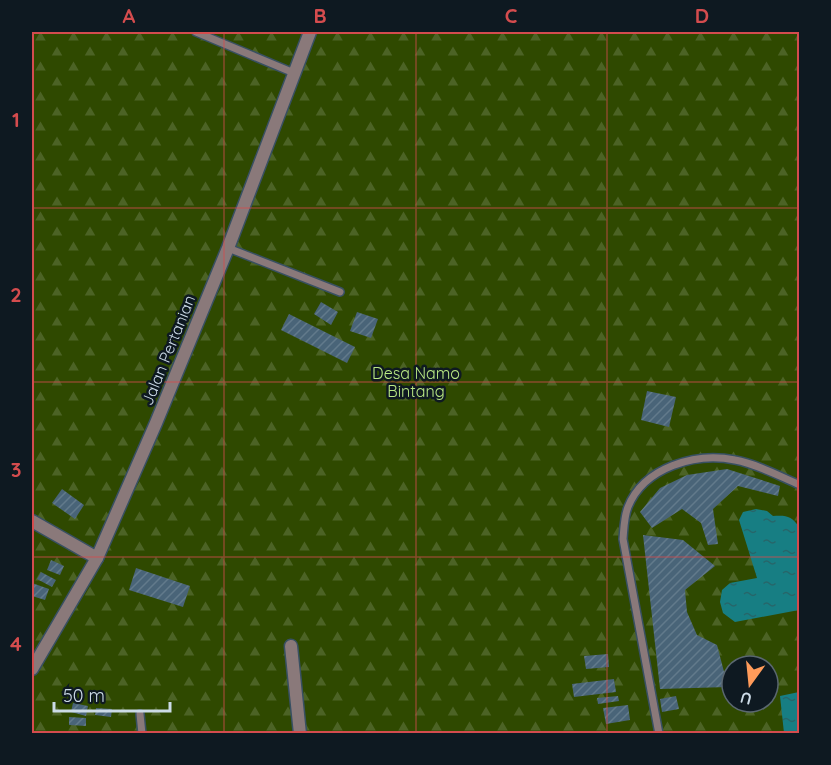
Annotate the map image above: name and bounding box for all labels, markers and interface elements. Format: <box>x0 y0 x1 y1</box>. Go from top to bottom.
text: A <box>123 3 136 28</box>
text: B <box>313 3 327 28</box>
text: C <box>505 3 518 28</box>
text: D <box>695 3 709 28</box>
text: 1 <box>12 107 20 132</box>
text: 2 <box>10 282 22 307</box>
street label: Jalan Pertanian <box>137 292 199 408</box>
park label: Desa Namo Bintang <box>372 363 460 401</box>
text: 3 <box>11 457 21 482</box>
text: 4 <box>10 631 22 656</box>
north arrow <box>720 654 780 714</box>
scale bar <box>54 675 170 713</box>
text: 50 m <box>63 684 105 707</box>
text: U <box>738 687 754 710</box>

